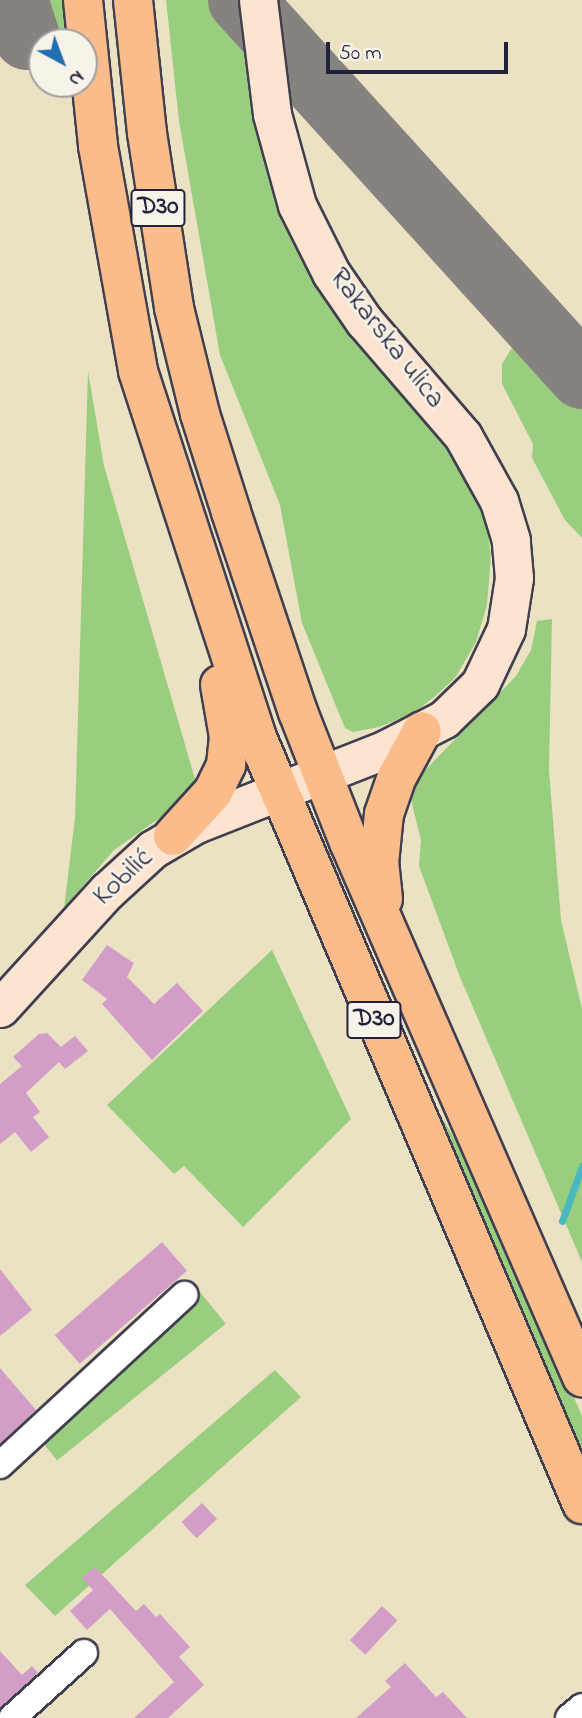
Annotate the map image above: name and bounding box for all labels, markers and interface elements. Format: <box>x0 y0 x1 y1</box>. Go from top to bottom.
north arrow <box>28 28 98 98</box>
scale bar <box>330 28 512 72</box>
text: 50 m <box>339 39 382 69</box>
text: N <box>62 63 89 92</box>
road number: D30 <box>130 186 186 230</box>
street label: Rakarska ulica <box>321 262 451 416</box>
street label: Kobilić <box>87 842 161 914</box>
road number: D30 <box>346 998 402 1042</box>

